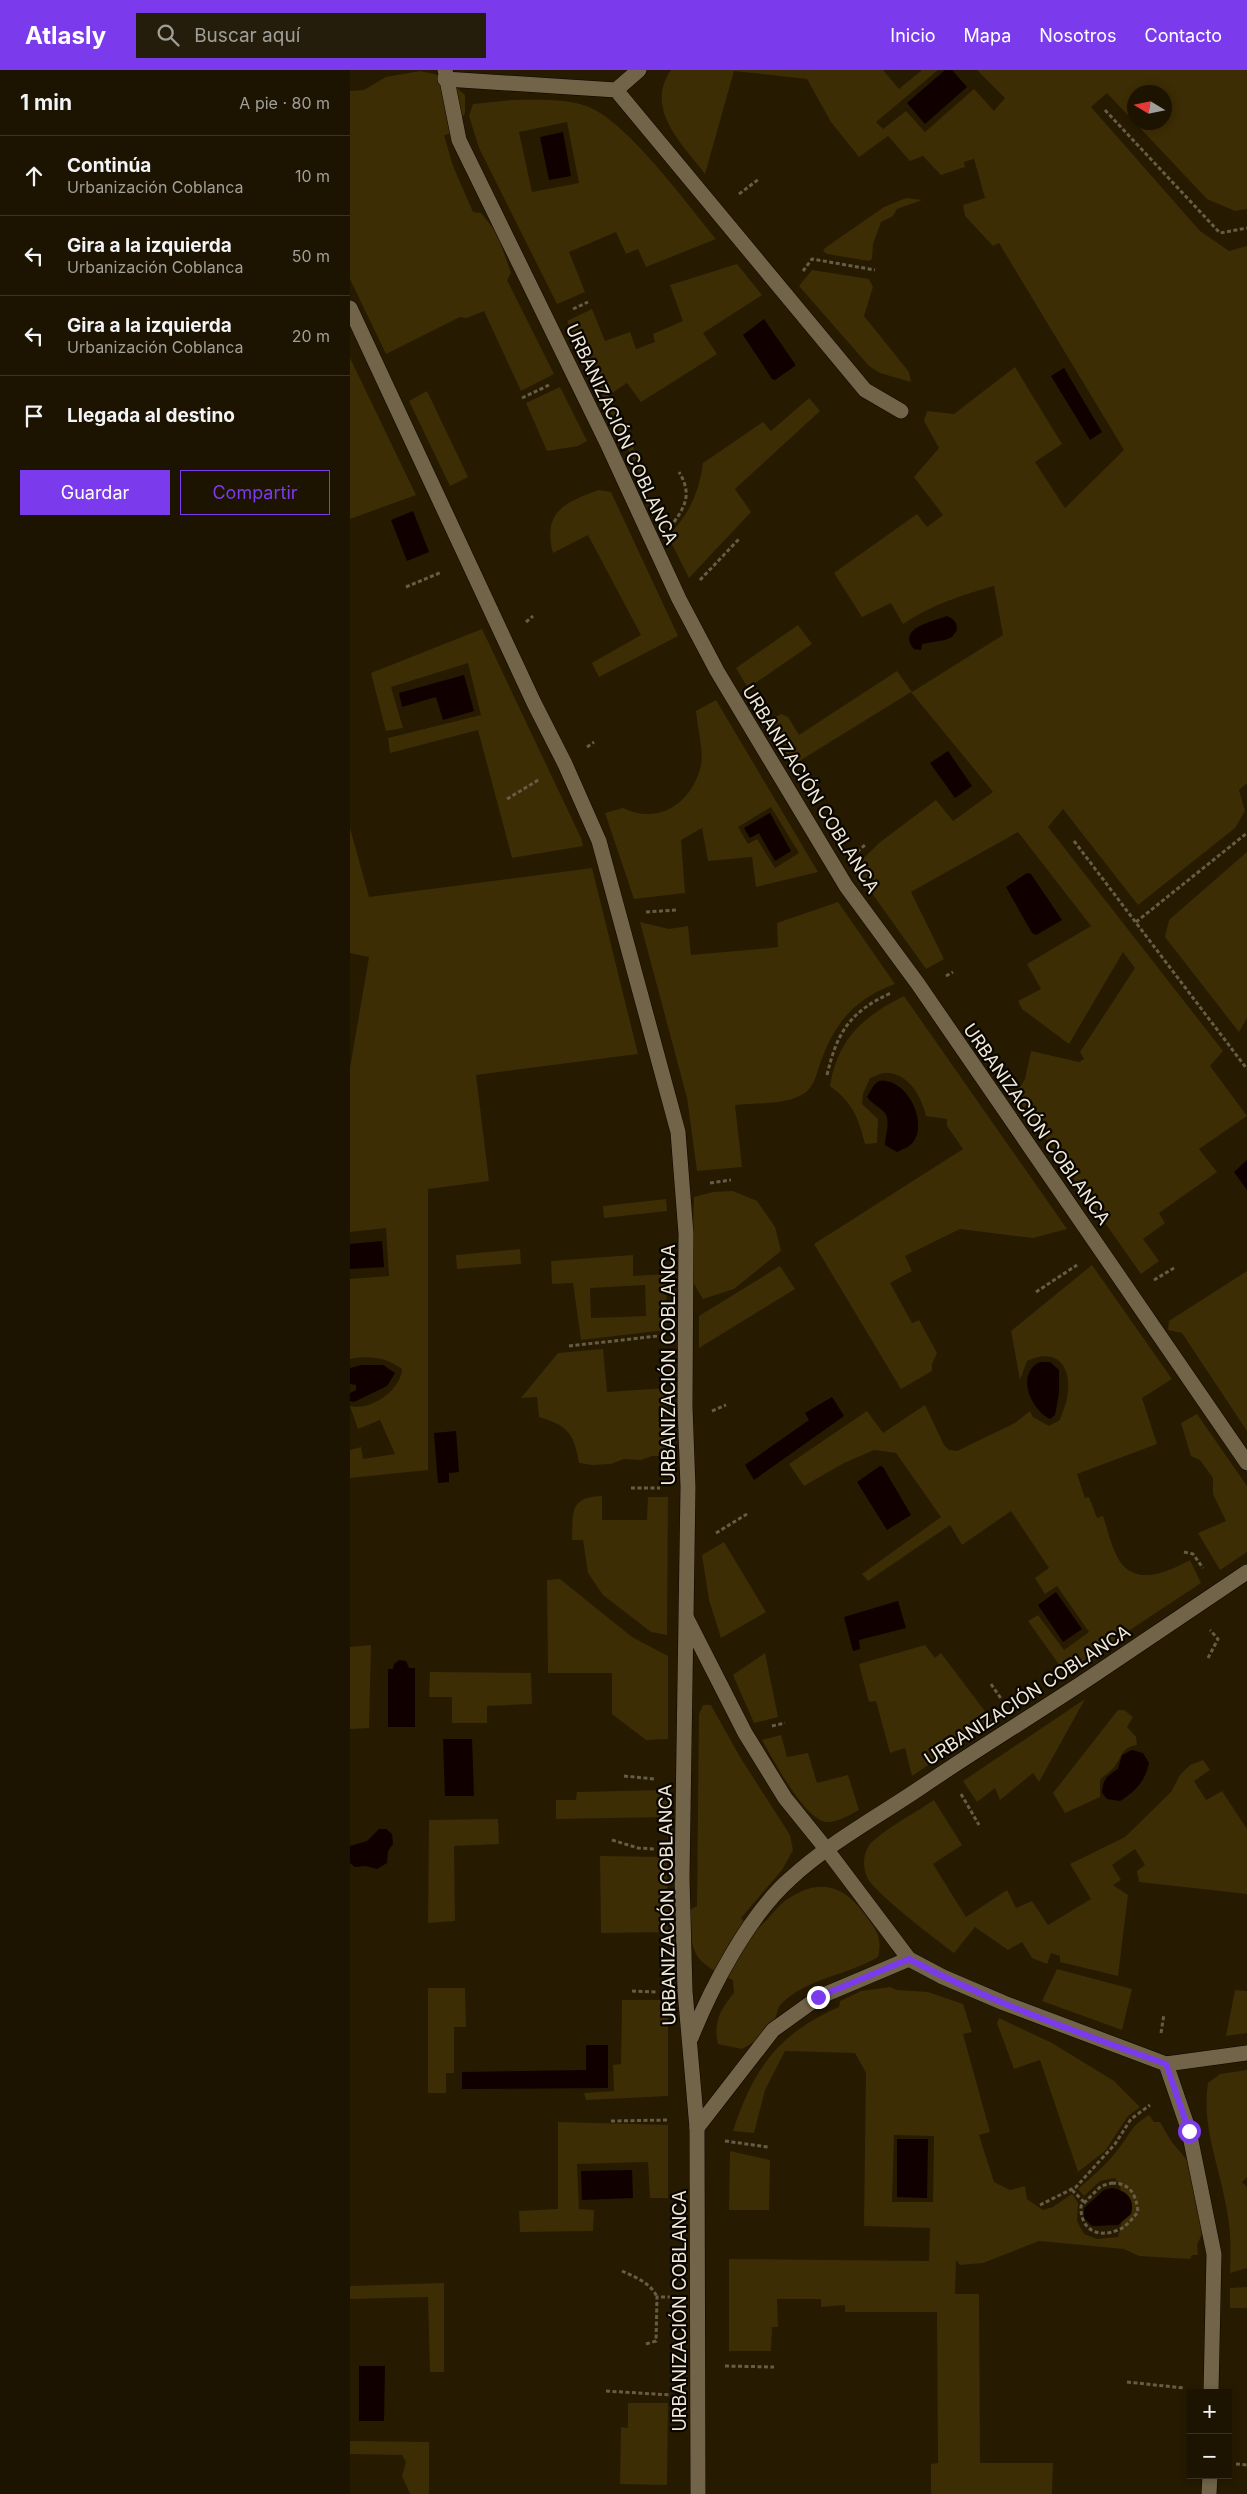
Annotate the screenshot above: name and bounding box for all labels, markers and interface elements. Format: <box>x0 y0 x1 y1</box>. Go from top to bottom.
search box <box>136 13 486 58</box>
text: Atlasly <box>25 21 106 50</box>
icon: search <box>154 21 182 49</box>
text: Buscar aquí <box>194 24 300 47</box>
text: Inicio <box>890 25 936 46</box>
text: Mapa <box>964 25 1011 46</box>
text: Nosotros <box>1039 25 1117 46</box>
text: Contacto <box>1145 25 1222 46</box>
north arrow <box>1127 85 1172 130</box>
text: 1 min <box>20 90 72 115</box>
text: A pie · 80 m <box>239 93 330 113</box>
text: Continúa <box>67 154 151 177</box>
icon: ahead <box>20 162 48 190</box>
text: 10 m <box>295 166 330 186</box>
text: Urbanización Coblanca <box>67 177 244 197</box>
text: Gira a la izquierda <box>67 234 232 257</box>
icon: left <box>20 242 48 270</box>
text: 50 m <box>292 246 330 266</box>
text: Urbanización Coblanca <box>67 257 244 277</box>
text: Gira a la izquierda <box>67 314 232 337</box>
street label: URBANIZACIÓN COBLANCA <box>562 320 683 548</box>
icon: left <box>20 322 48 350</box>
text: 20 m <box>292 326 330 346</box>
text: Urbanización Coblanca <box>67 337 244 357</box>
icon: arrive <box>20 402 48 430</box>
text: Llegada al destino <box>67 404 235 427</box>
button: Guardar <box>20 470 170 515</box>
button: Compartir <box>180 470 330 515</box>
street label: URBANIZACIÓN COBLANCA <box>738 681 885 897</box>
street label: URBANIZACIÓN COBLANCA <box>959 1019 1116 1229</box>
street label: URBANIZACIÓN COBLANCA <box>657 1244 679 1486</box>
street label: URBANIZACIÓN COBLANCA <box>920 1620 1134 1769</box>
street label: URBANIZACIÓN COBLANCA <box>653 1784 680 2026</box>
route end <box>807 1986 830 2009</box>
route start <box>1178 2120 1201 2143</box>
street label: URBANIZACIÓN COBLANCA <box>668 2190 690 2432</box>
map controls <box>1187 2389 1232 2479</box>
button: + <box>1187 2389 1232 2434</box>
button: − <box>1187 2434 1232 2479</box>

